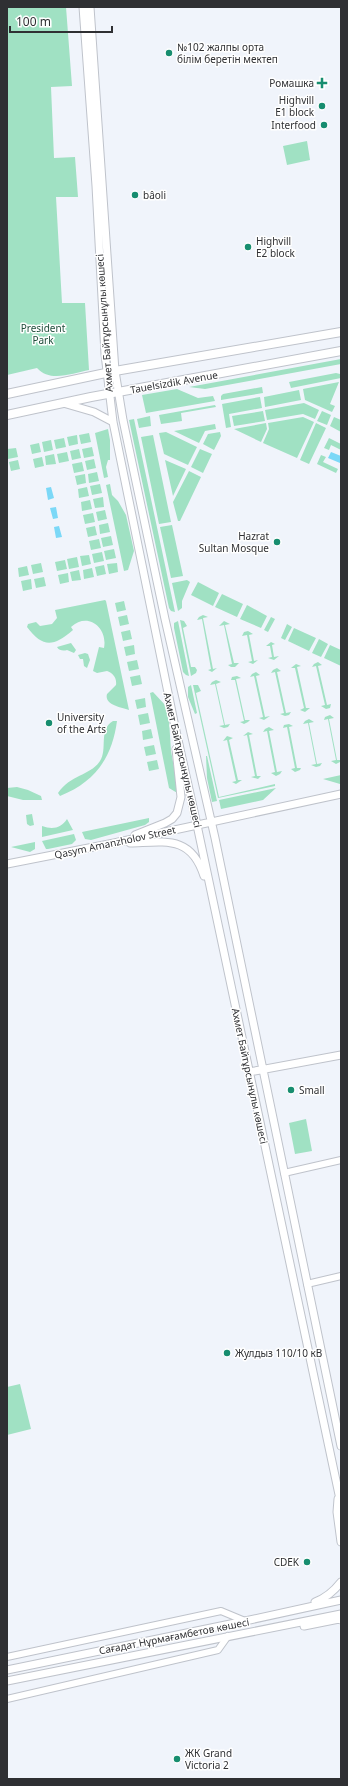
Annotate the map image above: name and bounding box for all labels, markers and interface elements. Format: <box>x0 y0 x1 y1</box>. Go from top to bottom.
scale bar <box>10 8 112 34</box>
text: 100 m <box>16 13 51 30</box>
place label: №102 жалпы орта білім беретін мектеп <box>177 40 278 66</box>
marker: №102 жалпы орта білім беретін мектеп <box>164 48 174 58</box>
place label: Ромашка <box>269 76 314 90</box>
marker: Ромашка <box>317 78 327 88</box>
place label: Highvill E1 block <box>275 93 315 119</box>
marker: Highvill E1 block <box>317 101 327 111</box>
place label: Interfood <box>271 118 316 132</box>
marker: Interfood <box>319 120 329 130</box>
place label: bâoli <box>143 188 166 202</box>
marker: bâoli <box>130 190 140 200</box>
place label: Highvill E2 block <box>256 234 295 260</box>
marker: Highvill E2 block <box>243 242 253 252</box>
street label: Ахмет Байтұрсынұлы көшесі <box>92 253 116 393</box>
park label: President Park <box>21 321 66 347</box>
street label: Tauelsizdik Avenue <box>129 367 219 397</box>
place label: Hazrat Sultan Mosque <box>199 529 269 555</box>
marker: Hazrat Sultan Mosque <box>272 537 282 547</box>
street label: Ахмет Байтұрсынұлы көшесі <box>161 691 205 829</box>
place label: University of the Arts <box>57 710 106 736</box>
marker: University of the Arts <box>44 718 54 728</box>
street label: Qasym Amanzholov Street <box>53 822 177 862</box>
street label: Ахмет Байтұрсынұлы көшесі <box>229 1007 271 1145</box>
place label: Small <box>299 1083 325 1097</box>
marker: Small <box>286 1085 296 1095</box>
place label: Жулдыз 110/10 кВ <box>235 1346 322 1360</box>
marker: Жулдыз 110/10 кВ <box>222 1348 232 1358</box>
place label: CDEK <box>274 1555 300 1569</box>
marker: CDEK <box>302 1557 312 1567</box>
street label: Сағадат Нұрмағамбетов көшесі <box>98 1615 250 1657</box>
place label: ЖК Grand Victoria 2 <box>185 1746 232 1772</box>
marker: ЖК Grand Victoria 2 <box>172 1754 182 1764</box>

